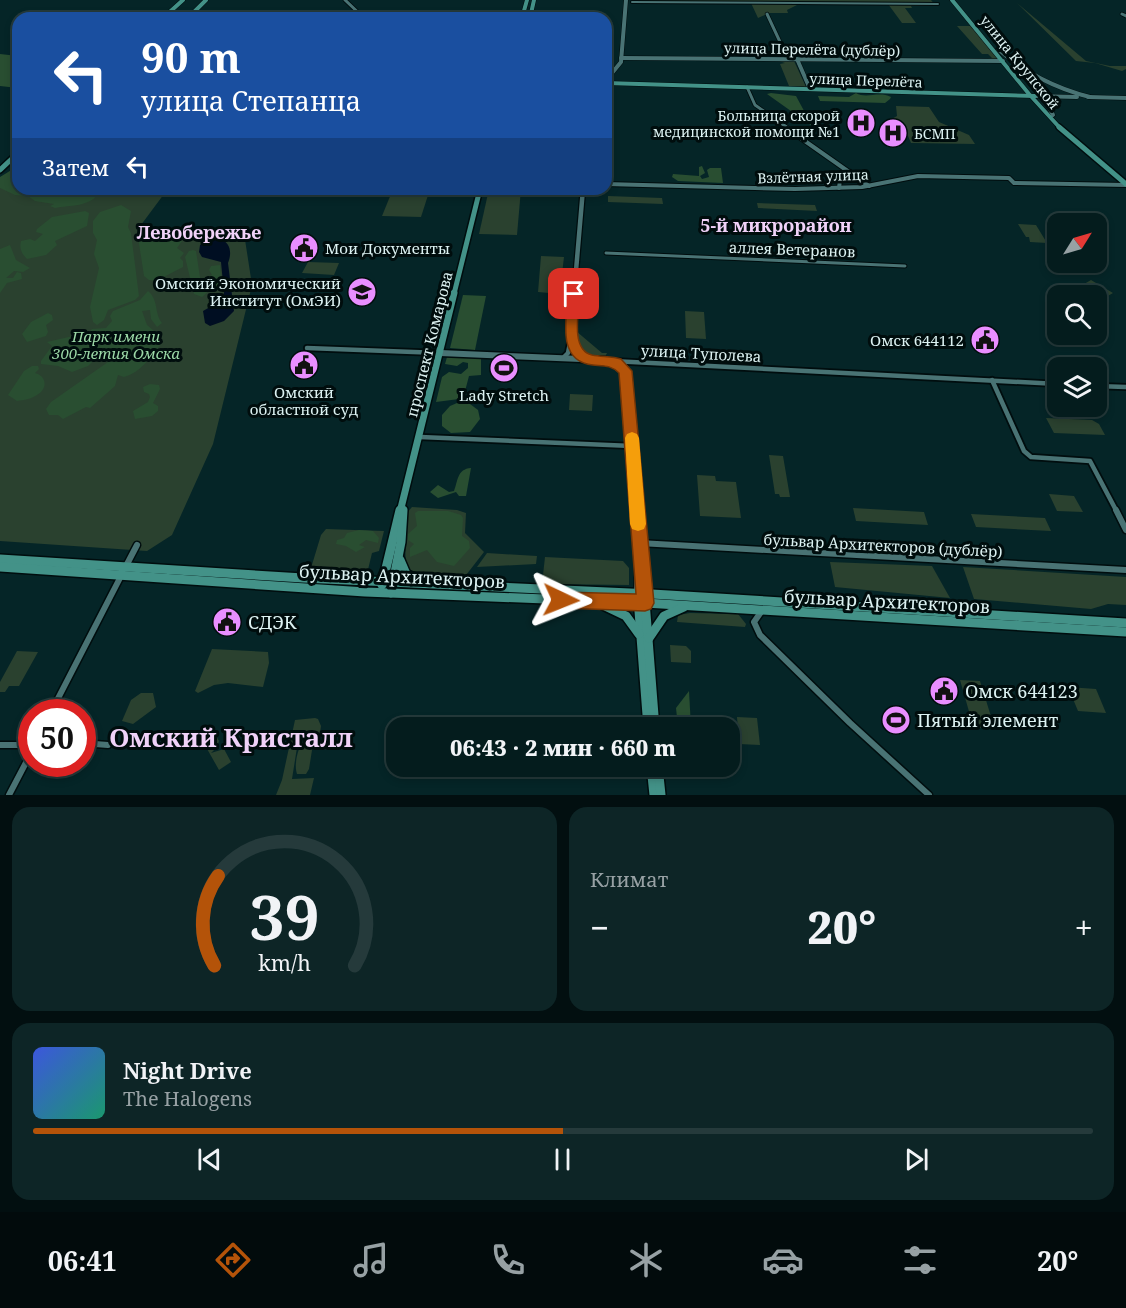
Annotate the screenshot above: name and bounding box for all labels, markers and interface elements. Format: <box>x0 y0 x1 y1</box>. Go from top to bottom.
street label: улица Крупской <box>976 11 1064 113</box>
text: 90 m <box>141 28 241 85</box>
icon: left <box>42 36 120 114</box>
street label: улица Перелёта (дублёр) <box>724 38 900 60</box>
street label: улица Перелёта <box>809 69 923 91</box>
text: улица Степанца <box>141 82 361 119</box>
place label: Больница скорой медицинской помощи №1 <box>653 106 840 141</box>
hospital icon: Больница скорой медицинской помощи №1 <box>845 107 877 139</box>
hospital icon: БСМП <box>877 117 909 149</box>
place label: БСМП <box>914 124 956 143</box>
icon: left <box>121 150 154 183</box>
text: Затем <box>42 152 109 182</box>
street label: Взлётная улица <box>757 165 869 187</box>
district label: 5-й микрорайон <box>700 213 852 237</box>
north arrow <box>1047 213 1107 273</box>
map controls <box>1047 213 1107 417</box>
district label: Левобережье <box>137 220 261 244</box>
public building icon: Мои Документы <box>288 232 320 264</box>
street label: аллея Ветеранов <box>729 237 855 261</box>
place label: Мои Документы <box>325 238 450 258</box>
pin <box>548 268 599 319</box>
street label: проспект Комарова <box>401 269 457 419</box>
place label: Омский Экономический Институт (ОмЭИ) <box>155 273 341 310</box>
school or university icon: Омский Экономический Институт (ОмЭИ) <box>346 276 378 308</box>
icon: arrive <box>557 277 590 310</box>
button: search <box>1047 285 1107 345</box>
public building icon: Омск 644112 <box>969 324 1001 356</box>
park label: Парк имени 300-летия Омска <box>51 326 180 363</box>
place label: Омск 644112 <box>870 330 964 350</box>
street label: улица Туполева <box>640 340 762 366</box>
public building icon: Омский областной суд <box>288 349 320 381</box>
sports icon: Lady Stretch <box>488 352 520 384</box>
button: layers <box>1047 357 1107 417</box>
place label: Омский областной суд <box>250 382 358 419</box>
place label: Lady Stretch <box>459 385 550 405</box>
street label: бульвар Архитекторов (дублёр) <box>763 529 1003 561</box>
street label: бульвар Архитекторов <box>298 559 506 593</box>
position arrow <box>529 568 593 632</box>
street label: бульвар Архитекторов <box>783 584 991 618</box>
public building icon: СДЭК <box>211 606 243 638</box>
place label: СДЭК <box>248 610 297 634</box>
public building icon: Омск 644123 <box>928 675 960 707</box>
place label: Омск 644123 <box>965 679 1078 703</box>
speed limit sign: 50 <box>18 699 96 777</box>
sports icon: Пятый элемент <box>880 704 912 736</box>
place label: Пятый элемент <box>917 708 1059 732</box>
district label: Омский Кристалл <box>109 719 353 755</box>
text: 06:43 · 2 мин · 660 m <box>450 732 676 762</box>
text: Климат <box>590 866 668 893</box>
text: 39 <box>249 873 320 958</box>
text: 20° <box>807 896 876 957</box>
text: − <box>590 905 609 950</box>
text: + <box>1075 905 1093 950</box>
text: km/h <box>258 948 311 977</box>
text: Night Drive <box>123 1055 252 1085</box>
text: The Halogens <box>123 1085 252 1112</box>
icon: previous <box>193 1143 226 1176</box>
icon: pause <box>546 1143 579 1176</box>
icon: next <box>900 1143 933 1176</box>
icon: directions <box>212 1239 254 1281</box>
icon: music <box>350 1239 392 1281</box>
icon: phone <box>487 1239 529 1281</box>
icon: climate <box>625 1239 667 1281</box>
icon: car <box>762 1239 804 1281</box>
icon: filters <box>899 1239 941 1281</box>
text: 06:41 <box>48 1242 117 1279</box>
text: 20° <box>1037 1242 1078 1279</box>

